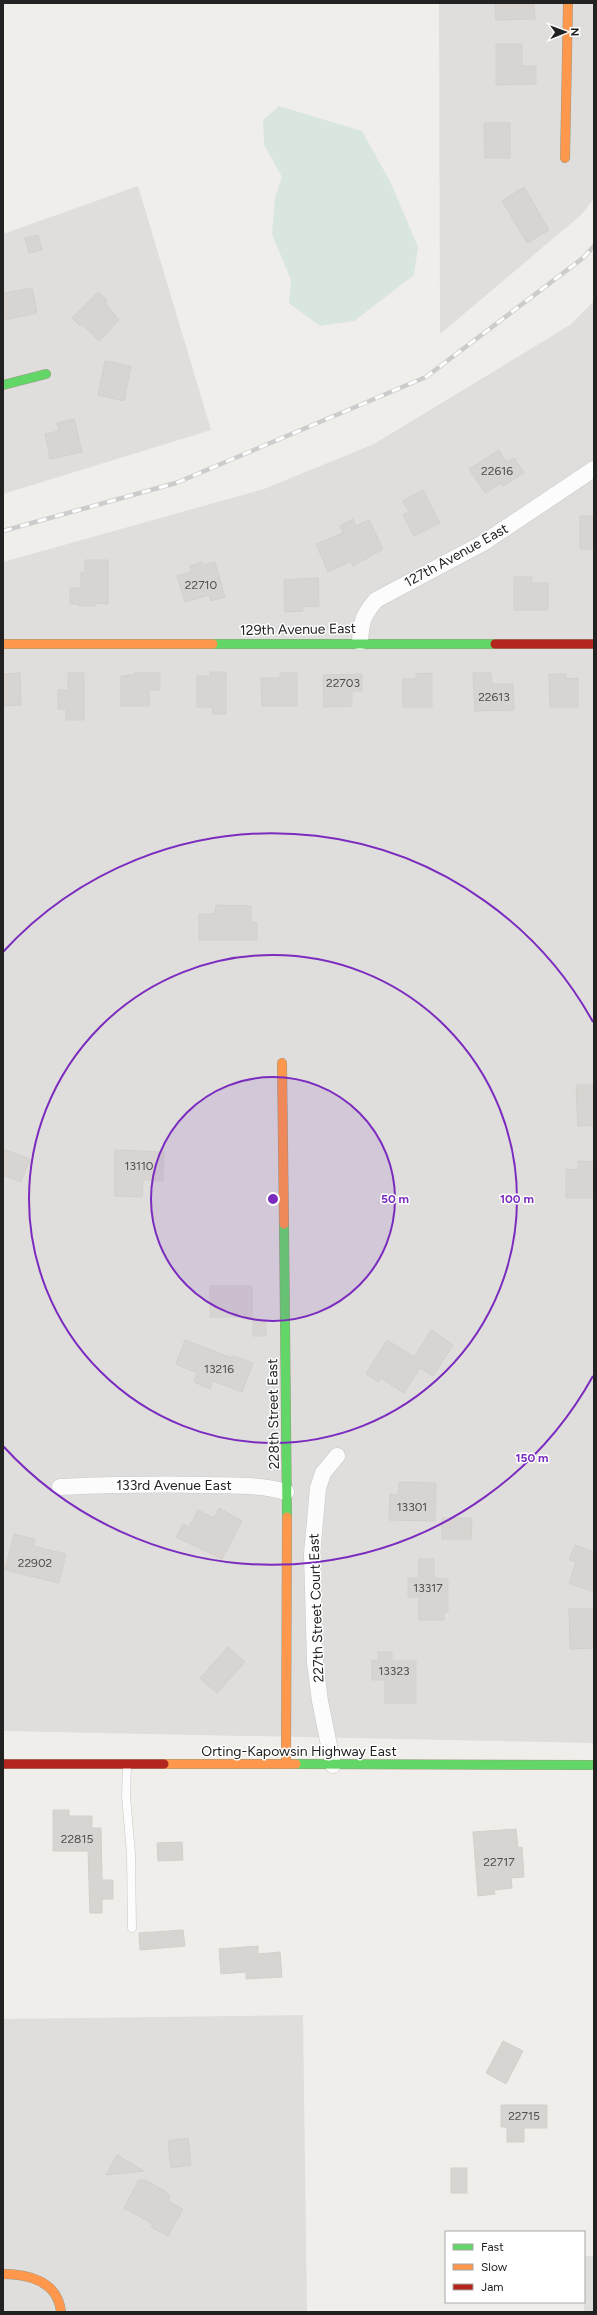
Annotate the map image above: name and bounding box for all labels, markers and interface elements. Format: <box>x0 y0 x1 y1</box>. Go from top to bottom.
north arrow <box>545 12 585 52</box>
text: N <box>568 27 581 36</box>
house number: 22616 <box>481 464 513 478</box>
street label: 127th Avenue East <box>402 520 511 591</box>
house number: 22710 <box>185 578 218 592</box>
street label: 129th Avenue East <box>240 620 356 639</box>
house number: 22703 <box>326 676 360 690</box>
house number: 22613 <box>478 690 510 704</box>
house number: 13110 <box>124 1159 154 1173</box>
centre of rings <box>266 1192 280 1206</box>
text: 50 m <box>381 1192 409 1206</box>
text: 100 m <box>500 1192 534 1206</box>
street label: 228th Street East <box>264 1358 283 1469</box>
house number: 13216 <box>204 1362 234 1376</box>
text: 150 m <box>515 1451 549 1465</box>
street label: 133rd Avenue East <box>116 1477 232 1494</box>
house number: 13301 <box>397 1500 427 1514</box>
street label: 227th Street Court East <box>305 1533 328 1683</box>
house number: 22902 <box>18 1556 52 1570</box>
house number: 13317 <box>413 1581 443 1595</box>
house number: 13323 <box>378 1664 410 1678</box>
street label: Orting-Kapowsin Highway East <box>201 1743 397 1760</box>
house number: 22815 <box>61 1832 93 1846</box>
house number: 22717 <box>483 1855 515 1869</box>
house number: 22715 <box>508 2109 540 2123</box>
legend <box>445 2231 585 2303</box>
text: Fast <box>481 2240 504 2254</box>
text: Slow <box>481 2260 508 2274</box>
text: Jam <box>481 2280 504 2294</box>

